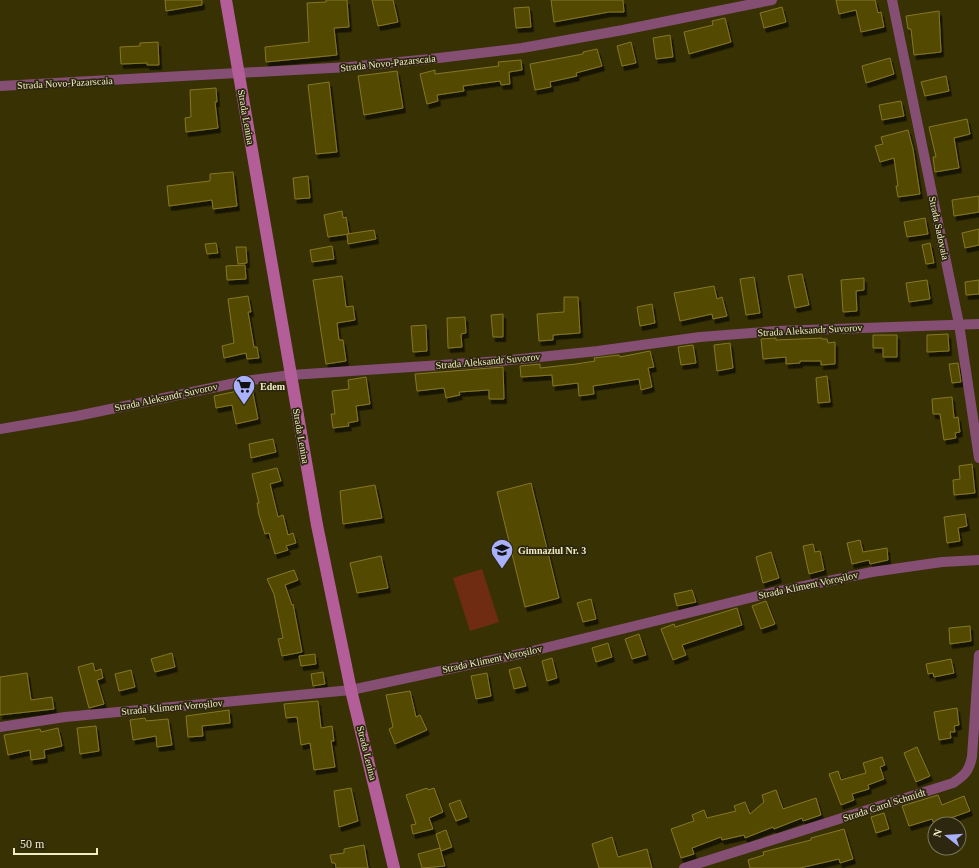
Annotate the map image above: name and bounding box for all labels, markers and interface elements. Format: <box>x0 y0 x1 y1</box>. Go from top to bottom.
street label: Strada Novo-Pazarscaia <box>340 52 437 73</box>
street label: Strada Novo-Pazarscaia <box>17 75 114 91</box>
street label: Strada Lenina <box>236 89 256 146</box>
street label: Strada Sadovaia <box>927 195 951 261</box>
street label: Strada Aleksandr Suvorov <box>757 322 863 338</box>
street label: Strada Aleksandr Suvorov <box>435 351 541 371</box>
supermarket icon: Edem <box>231 373 257 406</box>
street label: Strada Aleksandr Suvorov <box>114 381 218 413</box>
place label: Edem <box>260 381 286 392</box>
street label: Strada Lenina <box>291 408 311 465</box>
school or university icon: Gimnaziul Nr. 3 <box>489 537 515 570</box>
place label: Gimnaziul Nr. 3 <box>518 545 586 556</box>
street label: Strada Kliment Voroșilov <box>757 569 859 601</box>
street label: Strada Kliment Voroșilov <box>441 643 543 675</box>
street label: Strada Kliment Voroșilov <box>121 697 223 717</box>
street label: Strada Lenina <box>355 725 379 782</box>
street label: Strada Carol Schmidt <box>841 786 927 824</box>
north arrow <box>927 816 967 856</box>
text: N <box>931 827 944 839</box>
scale bar <box>14 830 97 856</box>
text: 50 m <box>20 837 45 851</box>

